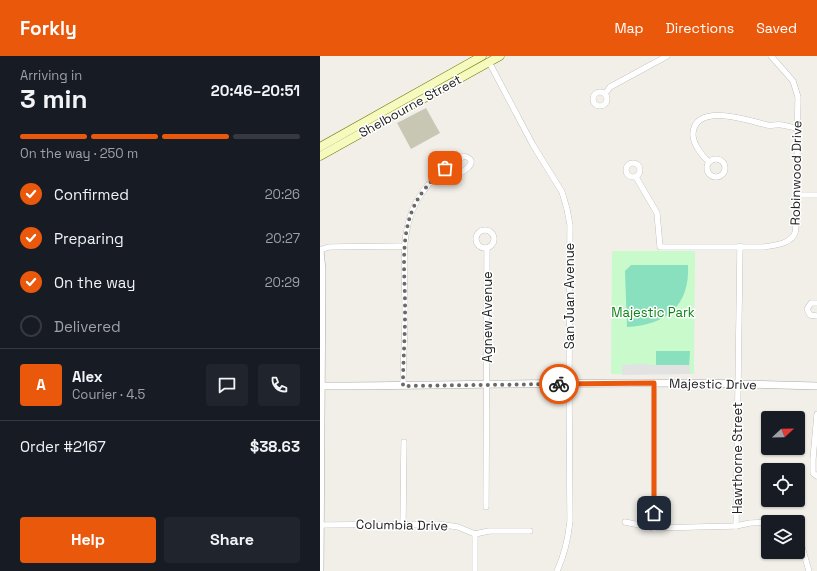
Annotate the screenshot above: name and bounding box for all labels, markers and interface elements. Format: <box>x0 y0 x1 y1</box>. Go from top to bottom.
text: Forkly <box>20 16 77 41</box>
text: Map <box>614 19 644 37</box>
text: Directions <box>666 19 734 37</box>
text: Saved <box>756 19 797 37</box>
text: Arriving in <box>20 67 82 84</box>
street label: Shelbourne Street <box>356 71 464 141</box>
text: 20:46–20:51 <box>211 81 300 100</box>
text: 3 min <box>20 82 88 116</box>
street label: Robinwood Drive <box>787 120 805 226</box>
text: On the way · 250 m <box>20 145 138 162</box>
pin <box>428 151 462 185</box>
icon: bag <box>434 157 456 179</box>
icon: check <box>20 183 42 205</box>
text: Confirmed <box>54 185 129 204</box>
text: 20:26 <box>265 186 300 203</box>
icon: check <box>20 227 42 249</box>
text: Preparing <box>54 229 124 248</box>
text: 20:27 <box>265 230 300 247</box>
street label: San Juan Avenue <box>561 243 578 349</box>
icon: check <box>20 271 42 293</box>
street label: Agnew Avenue <box>479 271 496 363</box>
text: On the way <box>54 273 135 292</box>
text: 20:29 <box>265 274 300 291</box>
park label: Majestic Park <box>611 304 695 321</box>
text: Delivered <box>54 317 121 336</box>
button: chat <box>206 364 248 406</box>
button: phone <box>258 364 300 406</box>
courier <box>539 364 579 404</box>
text: Alex <box>72 367 103 386</box>
icon: bike <box>548 373 570 395</box>
text: A <box>36 375 46 394</box>
street label: Majestic Drive <box>669 375 757 393</box>
text: Courier · 4.5 <box>72 386 145 403</box>
street label: Hawthorne Street <box>729 402 746 514</box>
north arrow <box>761 411 805 455</box>
map controls <box>761 411 805 559</box>
text: Order #2167 <box>20 437 106 456</box>
text: $38.63 <box>250 437 300 456</box>
button: locate <box>761 463 805 507</box>
pin <box>637 496 671 530</box>
icon: home <box>643 502 665 524</box>
button: layers <box>761 515 805 559</box>
street label: Columbia Drive <box>356 516 448 534</box>
button: Help <box>20 517 156 563</box>
button: Share <box>164 517 300 563</box>

